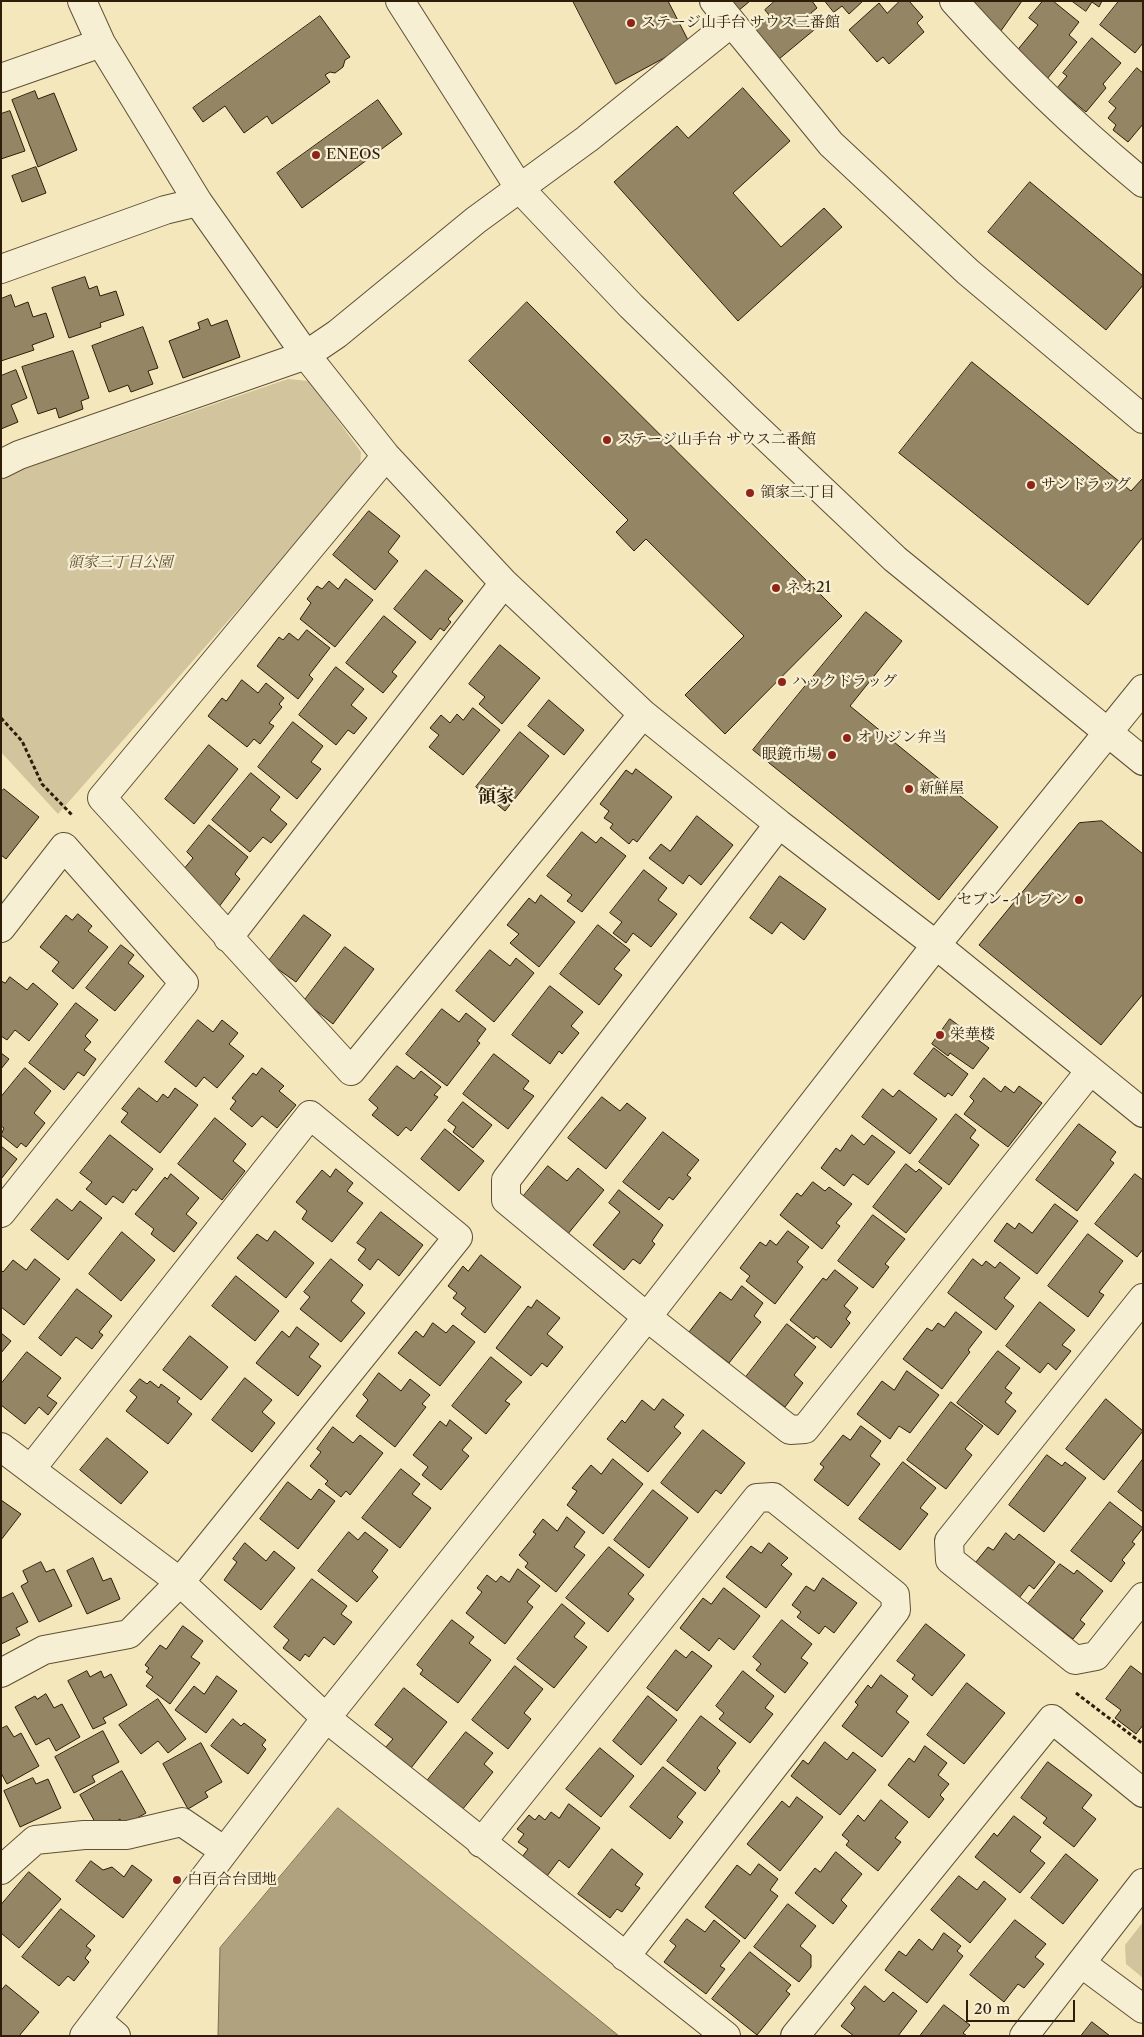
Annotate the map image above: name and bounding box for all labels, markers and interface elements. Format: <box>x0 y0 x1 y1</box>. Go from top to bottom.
place label: ステージ山手台 サウス三番館 <box>641 14 840 32</box>
marker: ステージ山手台 サウス三番館 <box>625 17 637 29</box>
place label: ENEOS <box>326 146 381 164</box>
marker: ENEOS <box>310 149 322 161</box>
place label: ステージ山手台 サウス二番館 <box>617 431 816 449</box>
marker: ステージ山手台 サウス二番館 <box>601 434 613 446</box>
place label: サンドラッグ <box>1041 476 1131 494</box>
marker: サンドラッグ <box>1025 479 1037 491</box>
place label: 領家三丁目 <box>760 484 835 502</box>
marker: 領家三丁目 <box>744 487 756 499</box>
park label: 領家三丁目公園 <box>68 554 172 572</box>
place label: ネオ21 <box>786 579 831 597</box>
marker: ネオ21 <box>770 582 782 594</box>
place label: ハックドラッグ <box>792 673 897 691</box>
marker: ハックドラッグ <box>776 676 788 688</box>
place label: オリジン弁当 <box>857 729 947 747</box>
marker: オリジン弁当 <box>841 732 853 744</box>
place label: 眼鏡市場 <box>762 746 822 764</box>
marker: 眼鏡市場 <box>826 749 838 761</box>
place label: 新鮮屋 <box>919 780 964 798</box>
marker: 新鮮屋 <box>903 783 915 795</box>
district label: 領家 <box>478 786 514 808</box>
place label: セブン-イレブン <box>957 891 1069 909</box>
marker: セブン-イレブン <box>1073 894 1085 906</box>
place label: 栄華楼 <box>950 1026 995 1044</box>
marker: 栄華楼 <box>934 1029 946 1041</box>
place label: 白百合台団地 <box>187 1871 277 1889</box>
marker: 白百合台団地 <box>171 1874 183 1886</box>
scale bar <box>969 1990 1078 2022</box>
text: 20 m <box>974 1999 1010 2018</box>

